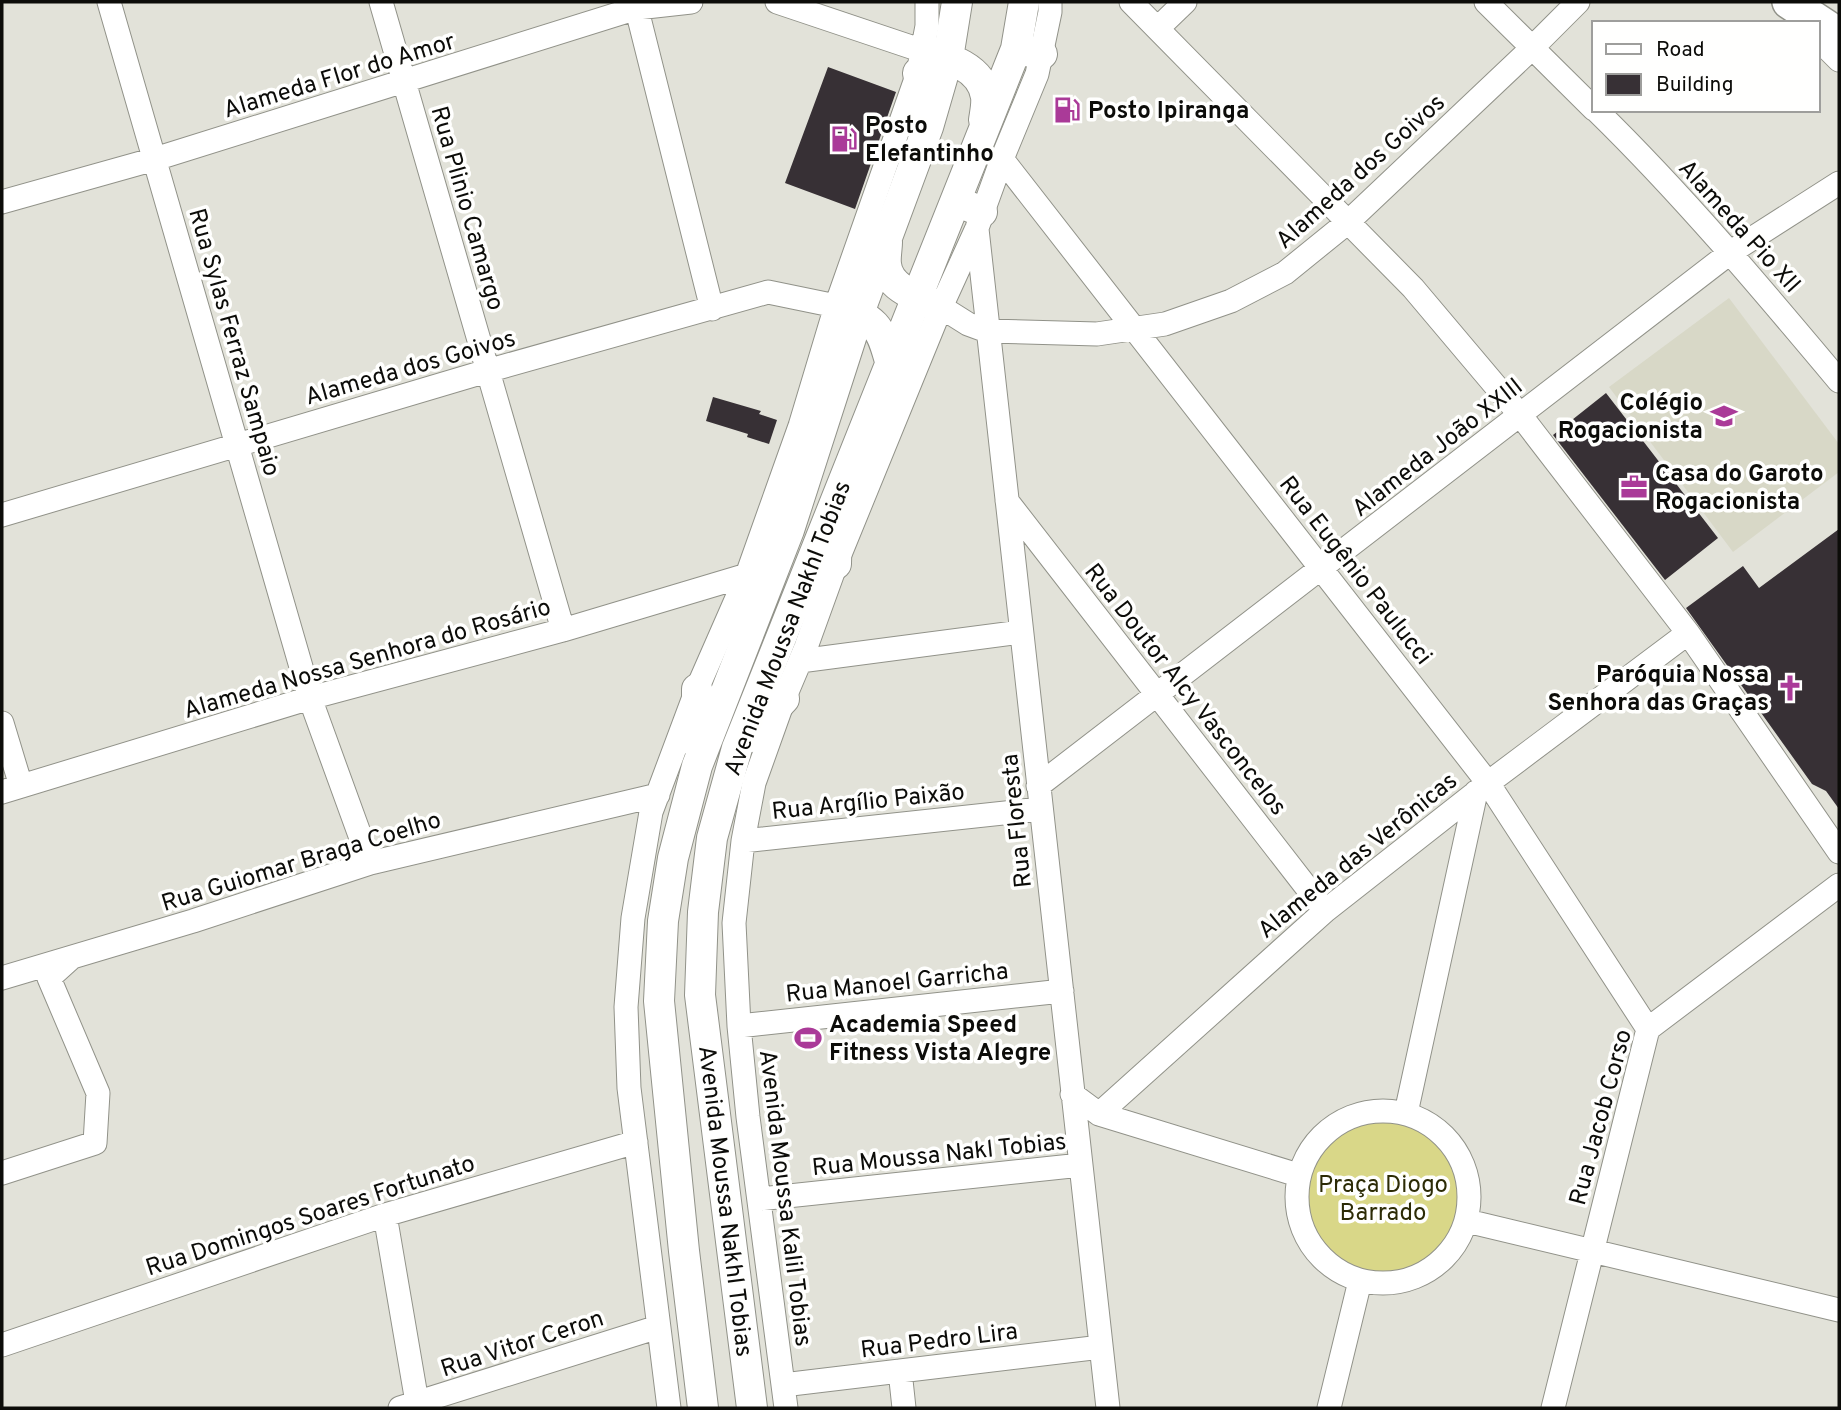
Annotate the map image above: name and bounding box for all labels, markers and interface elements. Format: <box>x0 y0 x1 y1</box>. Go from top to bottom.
legend <box>1592 21 1820 112</box>
street label: Alameda Flor do Amor <box>220 27 459 126</box>
text: Road <box>1656 37 1705 64</box>
text: Building <box>1656 72 1734 99</box>
street label: Alameda dos Goivos <box>1271 89 1452 256</box>
fuel station icon: Posto Ipiranga <box>1052 95 1082 125</box>
place label: Posto Ipiranga <box>1088 97 1249 127</box>
street label: Rua Plinio Camargo <box>423 103 510 314</box>
place label: Posto Elefantinho <box>865 112 994 170</box>
fuel station icon: Posto Elefantinho <box>829 124 859 154</box>
street label: Alameda Pio XII <box>1671 154 1806 300</box>
street label: Rua Sylas Ferraz Sampaio <box>180 205 286 480</box>
street label: Alameda dos Goivos <box>302 325 519 413</box>
street label: Alameda João XXIII <box>1347 373 1530 525</box>
place label: Colégio Rogacionista <box>1558 389 1703 447</box>
school or university icon: Colégio Rogacionista <box>1709 401 1739 431</box>
place label: Casa do Garoto Rogacionista <box>1655 460 1824 518</box>
street label: Rua Eugênio Paulucci <box>1271 471 1437 672</box>
office icon: Casa do Garoto Rogacionista <box>1619 472 1649 502</box>
street label: Avenida Moussa Nakhl Tobias <box>719 477 859 780</box>
street label: Rua Doutor Alcy Vasconcelos <box>1077 558 1292 822</box>
street label: Alameda Nossa Senhora do Rosário <box>181 593 555 727</box>
place label: Paróquia Nossa Senhora das Graças <box>1548 661 1769 719</box>
church icon: Paróquia Nossa Senhora das Graças <box>1775 673 1805 703</box>
street label: Rua Floresta <box>996 752 1040 889</box>
street label: Alameda das Verônicas <box>1252 767 1464 946</box>
street label: Rua Argílio Paixão <box>770 778 966 828</box>
street label: Rua Guiomar Braga Coelho <box>158 806 445 920</box>
street label: Rua Manoel Garricha <box>784 957 1010 1011</box>
place label: Academia Speed Fitness Vista Alegre <box>829 1011 1051 1069</box>
sports icon: Academia Speed Fitness Vista Alegre <box>793 1023 823 1053</box>
street label: Rua Jacob Corso <box>1564 1026 1640 1209</box>
street label: Avenida Moussa Nakhl Tobias <box>690 1044 758 1359</box>
street label: Avenida Moussa Kalil Tobias <box>751 1048 817 1348</box>
street label: Rua Moussa Nakl Tobias <box>811 1128 1068 1184</box>
street label: Rua Domingos Soares Fortunato <box>142 1149 479 1284</box>
park label: Praça Diogo Barrado <box>1318 1171 1448 1229</box>
street label: Rua Vitor Ceron <box>437 1304 608 1385</box>
street label: Rua Pedro Lira <box>859 1317 1020 1367</box>

